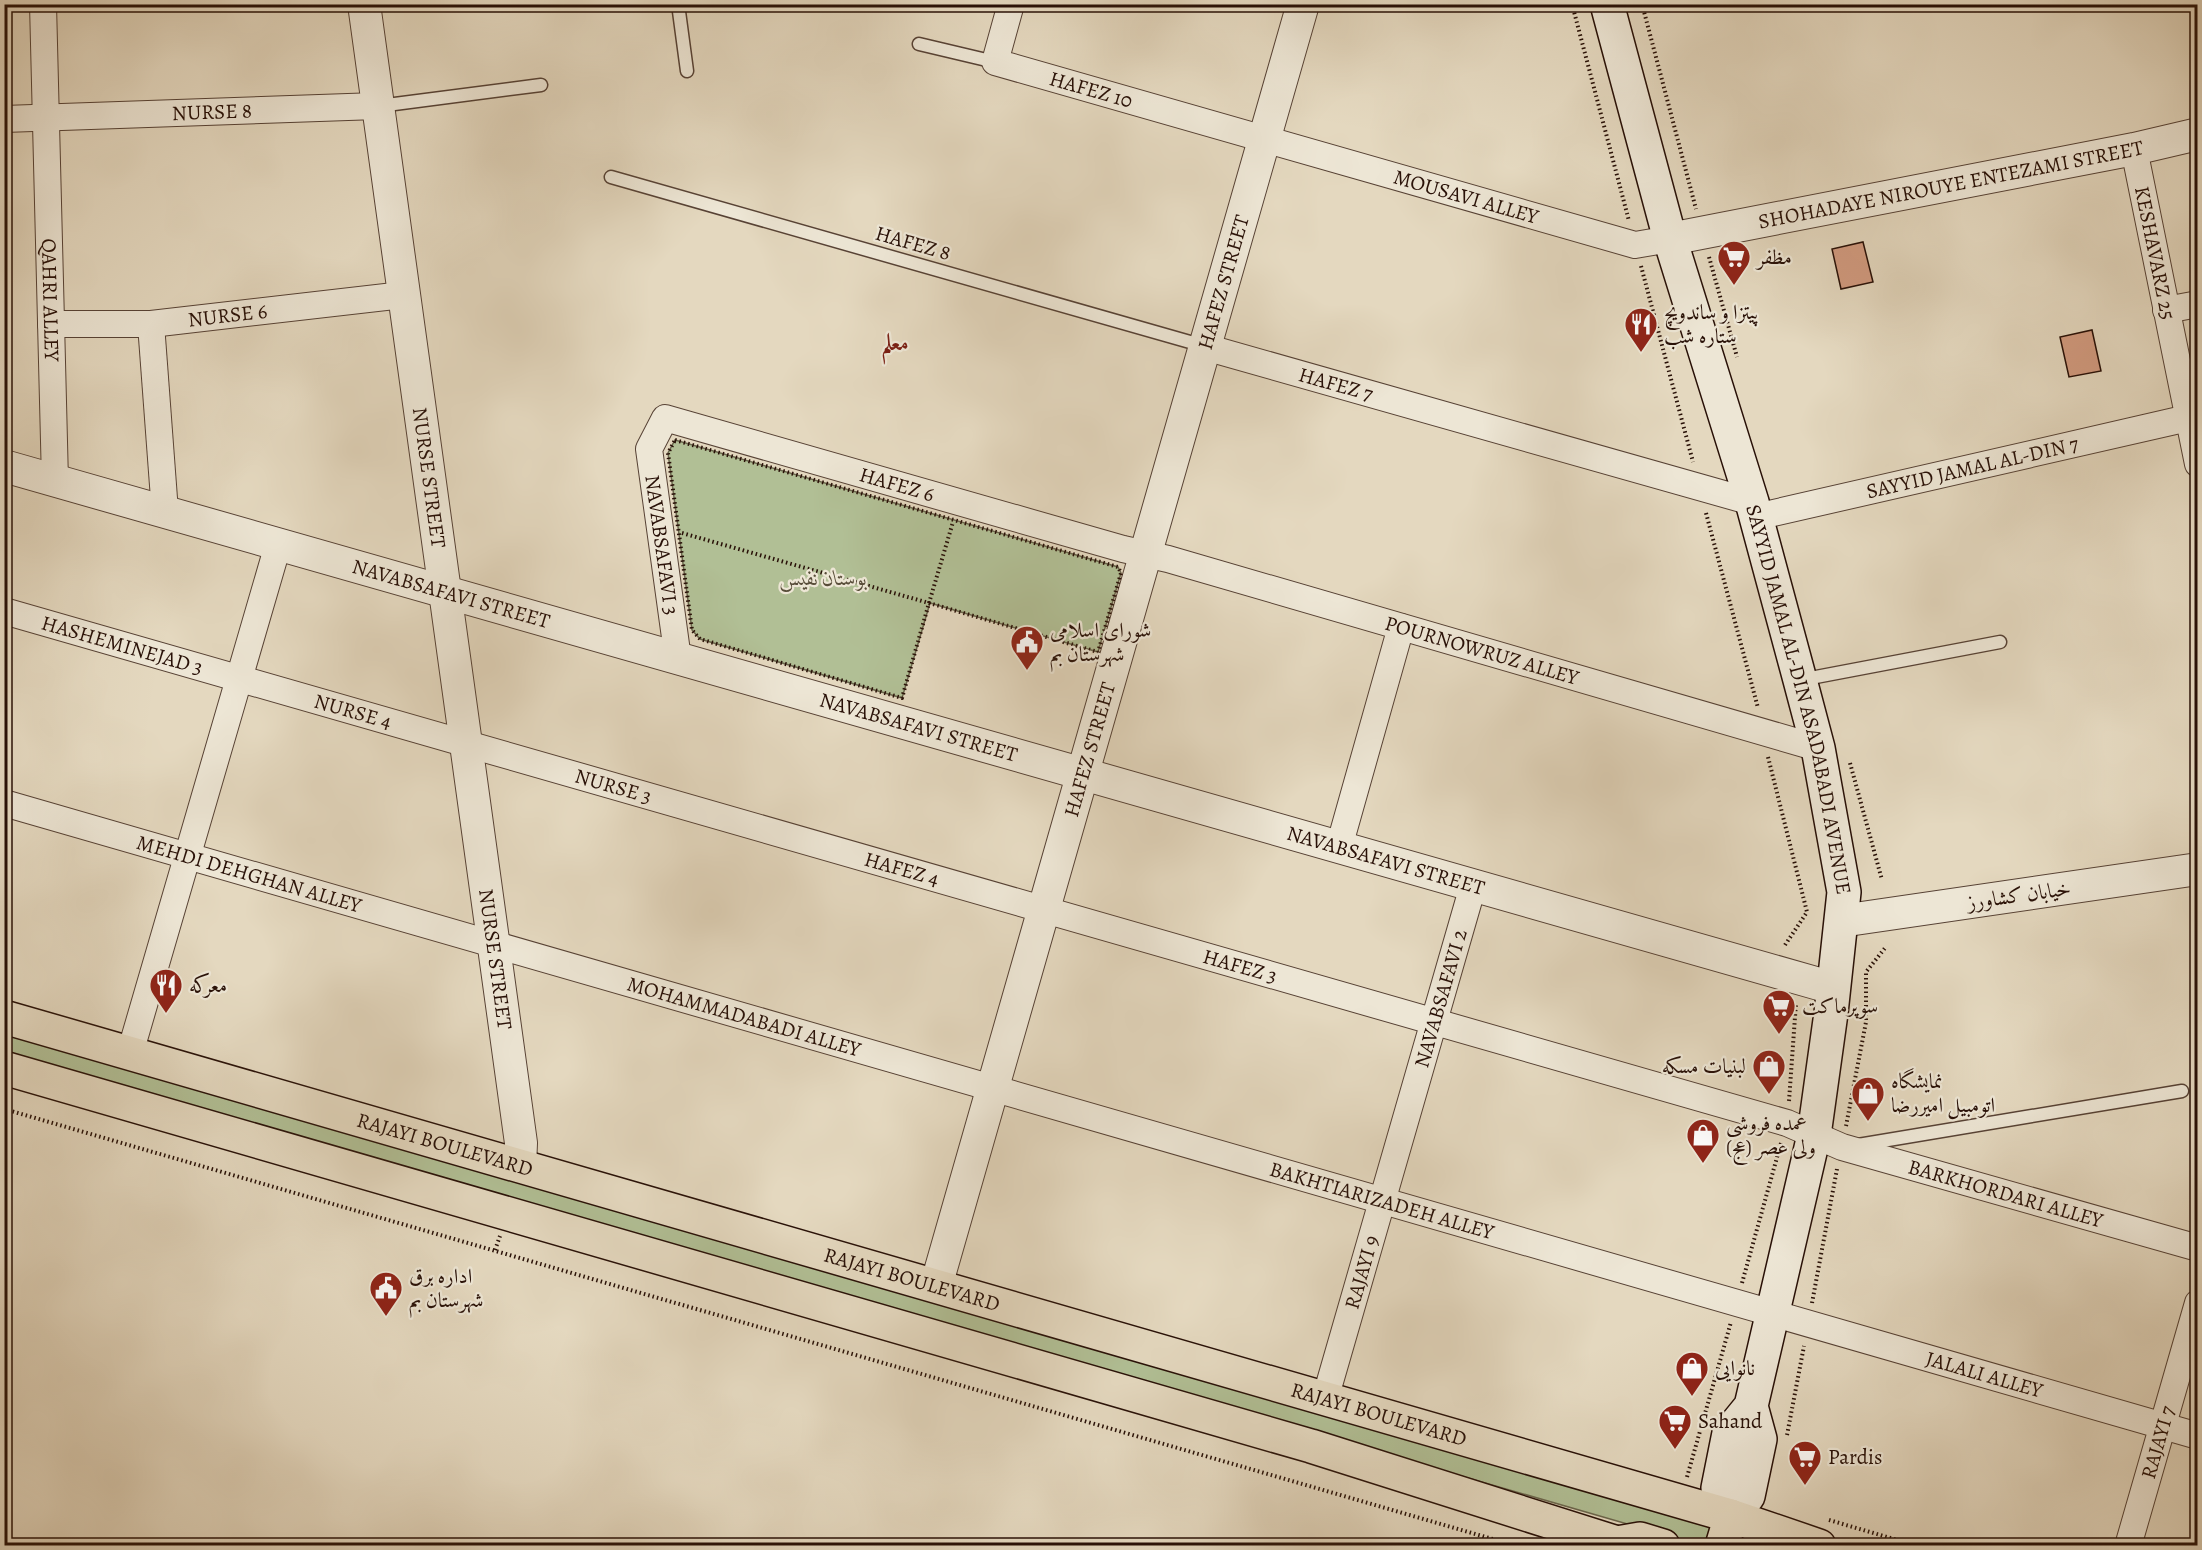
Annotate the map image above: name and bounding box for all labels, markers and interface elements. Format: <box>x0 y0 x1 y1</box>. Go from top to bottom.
street label: HAFEZ 10 <box>1046 64 1136 115</box>
street label: NURSE 8 <box>171 96 252 127</box>
street label: SHOHADAYE NIROUYE ENTEZAMI STREET <box>1756 133 2147 236</box>
street label: MOUSAVI ALLEY <box>1390 163 1542 231</box>
street label: KESHAVARZ 25 <box>2128 183 2182 322</box>
street label: HAFEZ STREET <box>1191 211 1256 353</box>
street label: HAFEZ 8 <box>872 219 954 267</box>
street label: QAHRI ALLEY <box>35 238 66 362</box>
supermarket icon: مظفر <box>1716 239 1752 286</box>
place label: مظفر <box>1755 243 1792 271</box>
street label: NURSE 6 <box>186 297 269 334</box>
place label: پیتزا و ساندویچ ستاره شب <box>1664 298 1759 350</box>
restaurant icon: پیتزا و ساندویچ ستاره شب <box>1623 306 1659 353</box>
district label: معلم <box>881 328 909 365</box>
street label: HAFEZ 7 <box>1295 360 1376 408</box>
street label: NURSE STREET <box>406 405 453 550</box>
street label: SAYYID JAMAL AL-DIN 7 <box>1864 429 2081 505</box>
street label: HAFEZ 6 <box>856 460 938 508</box>
street label: NAVABSAFAVI 3 <box>638 473 686 617</box>
street label: SAYYID JAMAL AL-DIN ASADABADI AVENUE <box>1739 501 1858 897</box>
street label: NAVABSAFAVI STREET <box>349 552 554 635</box>
park label: بوستان نفیس <box>779 564 867 592</box>
street label: HASHEMINEJAD 3 <box>38 608 206 681</box>
street label: POURNOWRUZ ALLEY <box>1381 609 1583 692</box>
place label: شورای اسلامی شهرستان بم <box>1050 616 1151 672</box>
public building icon: شورای اسلامی شهرستان بم <box>1009 624 1045 671</box>
street label: HAFEZ STREET <box>1057 678 1122 820</box>
street label: NAVABSAFAVI STREET <box>816 685 1021 769</box>
street label: NURSE 4 <box>311 687 395 736</box>
street label: NURSE 3 <box>572 762 655 810</box>
street label: NAVABSAFAVI STREET <box>1284 819 1489 902</box>
street label: MEHDI DEHGHAN ALLEY <box>133 828 365 920</box>
street label: HAFEZ 4 <box>861 845 942 893</box>
street label: خیابان کشاورز <box>1963 874 2073 916</box>
street label: NURSE STREET <box>472 887 519 1032</box>
street label: NAVABSAFAVI 2 <box>1407 926 1474 1071</box>
street label: HAFEZ 3 <box>1200 942 1280 990</box>
restaurant icon: معرکه <box>148 967 184 1014</box>
street label: MOHAMMADABADI ALLEY <box>624 969 865 1064</box>
place label: معرکه <box>189 971 227 999</box>
supermarket icon: سوپرماکت <box>1761 988 1797 1035</box>
place label: سوپرماکت <box>1802 992 1878 1020</box>
shop icon: لبنیات مسکه <box>1751 1048 1787 1095</box>
place label: لبنیات مسکه <box>1662 1052 1746 1080</box>
place label: نمایشگاه اتومبیل امیررضا <box>1891 1067 1995 1120</box>
shop icon: نمایشگاه اتومبیل امیررضا <box>1850 1075 1886 1122</box>
street label: RAJAYI BOULEVARD <box>354 1106 536 1183</box>
place label: عمده فروشی ولی عصر (عج) <box>1726 1109 1816 1165</box>
shop icon: عمده فروشی ولی عصر (عج) <box>1685 1117 1721 1164</box>
street label: BARKHORDARI ALLEY <box>1905 1152 2107 1235</box>
street label: BAKHTIARIZADEH ALLEY <box>1266 1155 1498 1246</box>
street label: RAJAYI 9 <box>1338 1232 1386 1312</box>
street label: RAJAYI BOULEVARD <box>821 1241 1003 1318</box>
place label: اداره برق شهرستان بم <box>409 1262 484 1318</box>
public building icon: اداره برق شهرستان بم <box>368 1270 404 1317</box>
street label: JALALI ALLEY <box>1923 1344 2047 1405</box>
shop icon: نانوایی <box>1674 1350 1710 1397</box>
place label: نانوایی <box>1715 1354 1755 1382</box>
street label: RAJAYI BOULEVARD <box>1287 1376 1470 1453</box>
street label: RAJAYI 7 <box>2134 1402 2182 1482</box>
supermarket icon: Sahand <box>1657 1403 1693 1450</box>
place label: Sahand <box>1698 1407 1763 1435</box>
supermarket icon: Pardis <box>1787 1439 1823 1486</box>
place label: Pardis <box>1828 1443 1882 1471</box>

